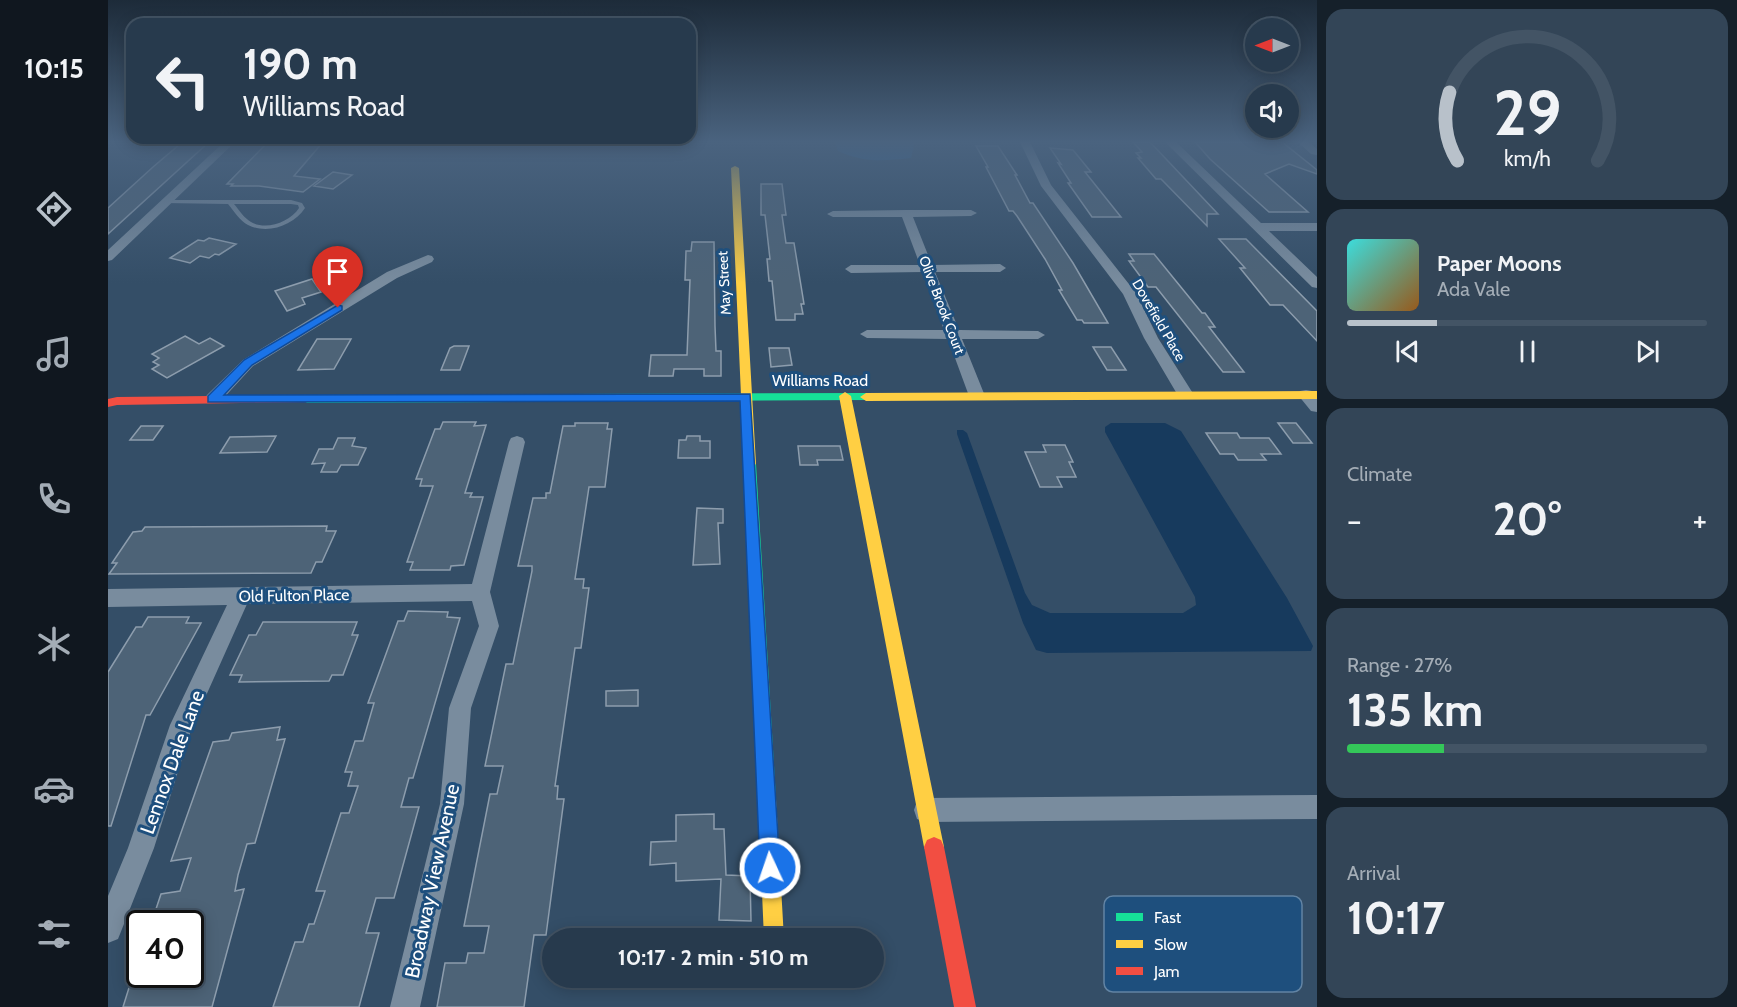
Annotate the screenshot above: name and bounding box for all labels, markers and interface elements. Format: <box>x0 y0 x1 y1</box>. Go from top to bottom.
north arrow <box>1245 18 1299 72</box>
map controls <box>1245 18 1299 138</box>
text: 190 m <box>243 38 358 90</box>
icon: left <box>144 42 222 120</box>
text: 10:15 <box>24 52 84 85</box>
text: 29 <box>1493 75 1561 151</box>
button: sound <box>1245 84 1299 138</box>
text: Williams Road <box>243 90 405 123</box>
text: km/h <box>1504 146 1550 172</box>
icon: directions <box>33 188 75 230</box>
pin <box>312 246 363 308</box>
street label: May Street <box>713 250 735 315</box>
text: Paper Moons <box>1437 250 1561 277</box>
street label: Olive Brook Court <box>915 253 969 357</box>
icon: arrive <box>321 255 354 288</box>
street label: Dovefield Place <box>1128 276 1190 364</box>
text: Ada Vale <box>1437 277 1510 301</box>
icon: music <box>33 333 75 375</box>
icon: previous <box>1391 335 1424 368</box>
icon: pause <box>1511 335 1544 368</box>
icon: next <box>1631 335 1664 368</box>
street label: Williams Road <box>772 371 868 390</box>
text: Climate <box>1347 462 1412 486</box>
icon: phone <box>33 478 75 520</box>
text: 20° <box>1493 492 1561 546</box>
text: − <box>1347 500 1362 540</box>
text: + <box>1692 500 1707 540</box>
street label: Old Fulton Place <box>238 585 350 606</box>
icon: climate <box>33 623 75 665</box>
text: Range · 27% <box>1347 653 1452 677</box>
text: 135 km <box>1347 683 1483 737</box>
street label: Lennox Dale Lane <box>135 687 209 837</box>
icon: car <box>33 768 75 810</box>
street label: Broadway View Avenue <box>400 782 464 980</box>
position arrow <box>738 836 802 900</box>
text: Arrival <box>1347 861 1400 885</box>
text: 10:17 <box>1347 891 1445 945</box>
legend <box>1104 896 1302 992</box>
text: Fast <box>1154 908 1182 927</box>
speed limit sign: 40 <box>126 910 204 988</box>
icon: filters <box>33 913 75 955</box>
text: Slow <box>1154 935 1188 954</box>
text: 10:17 · 2 min · 510 m <box>618 944 808 971</box>
text: Jam <box>1153 962 1180 981</box>

